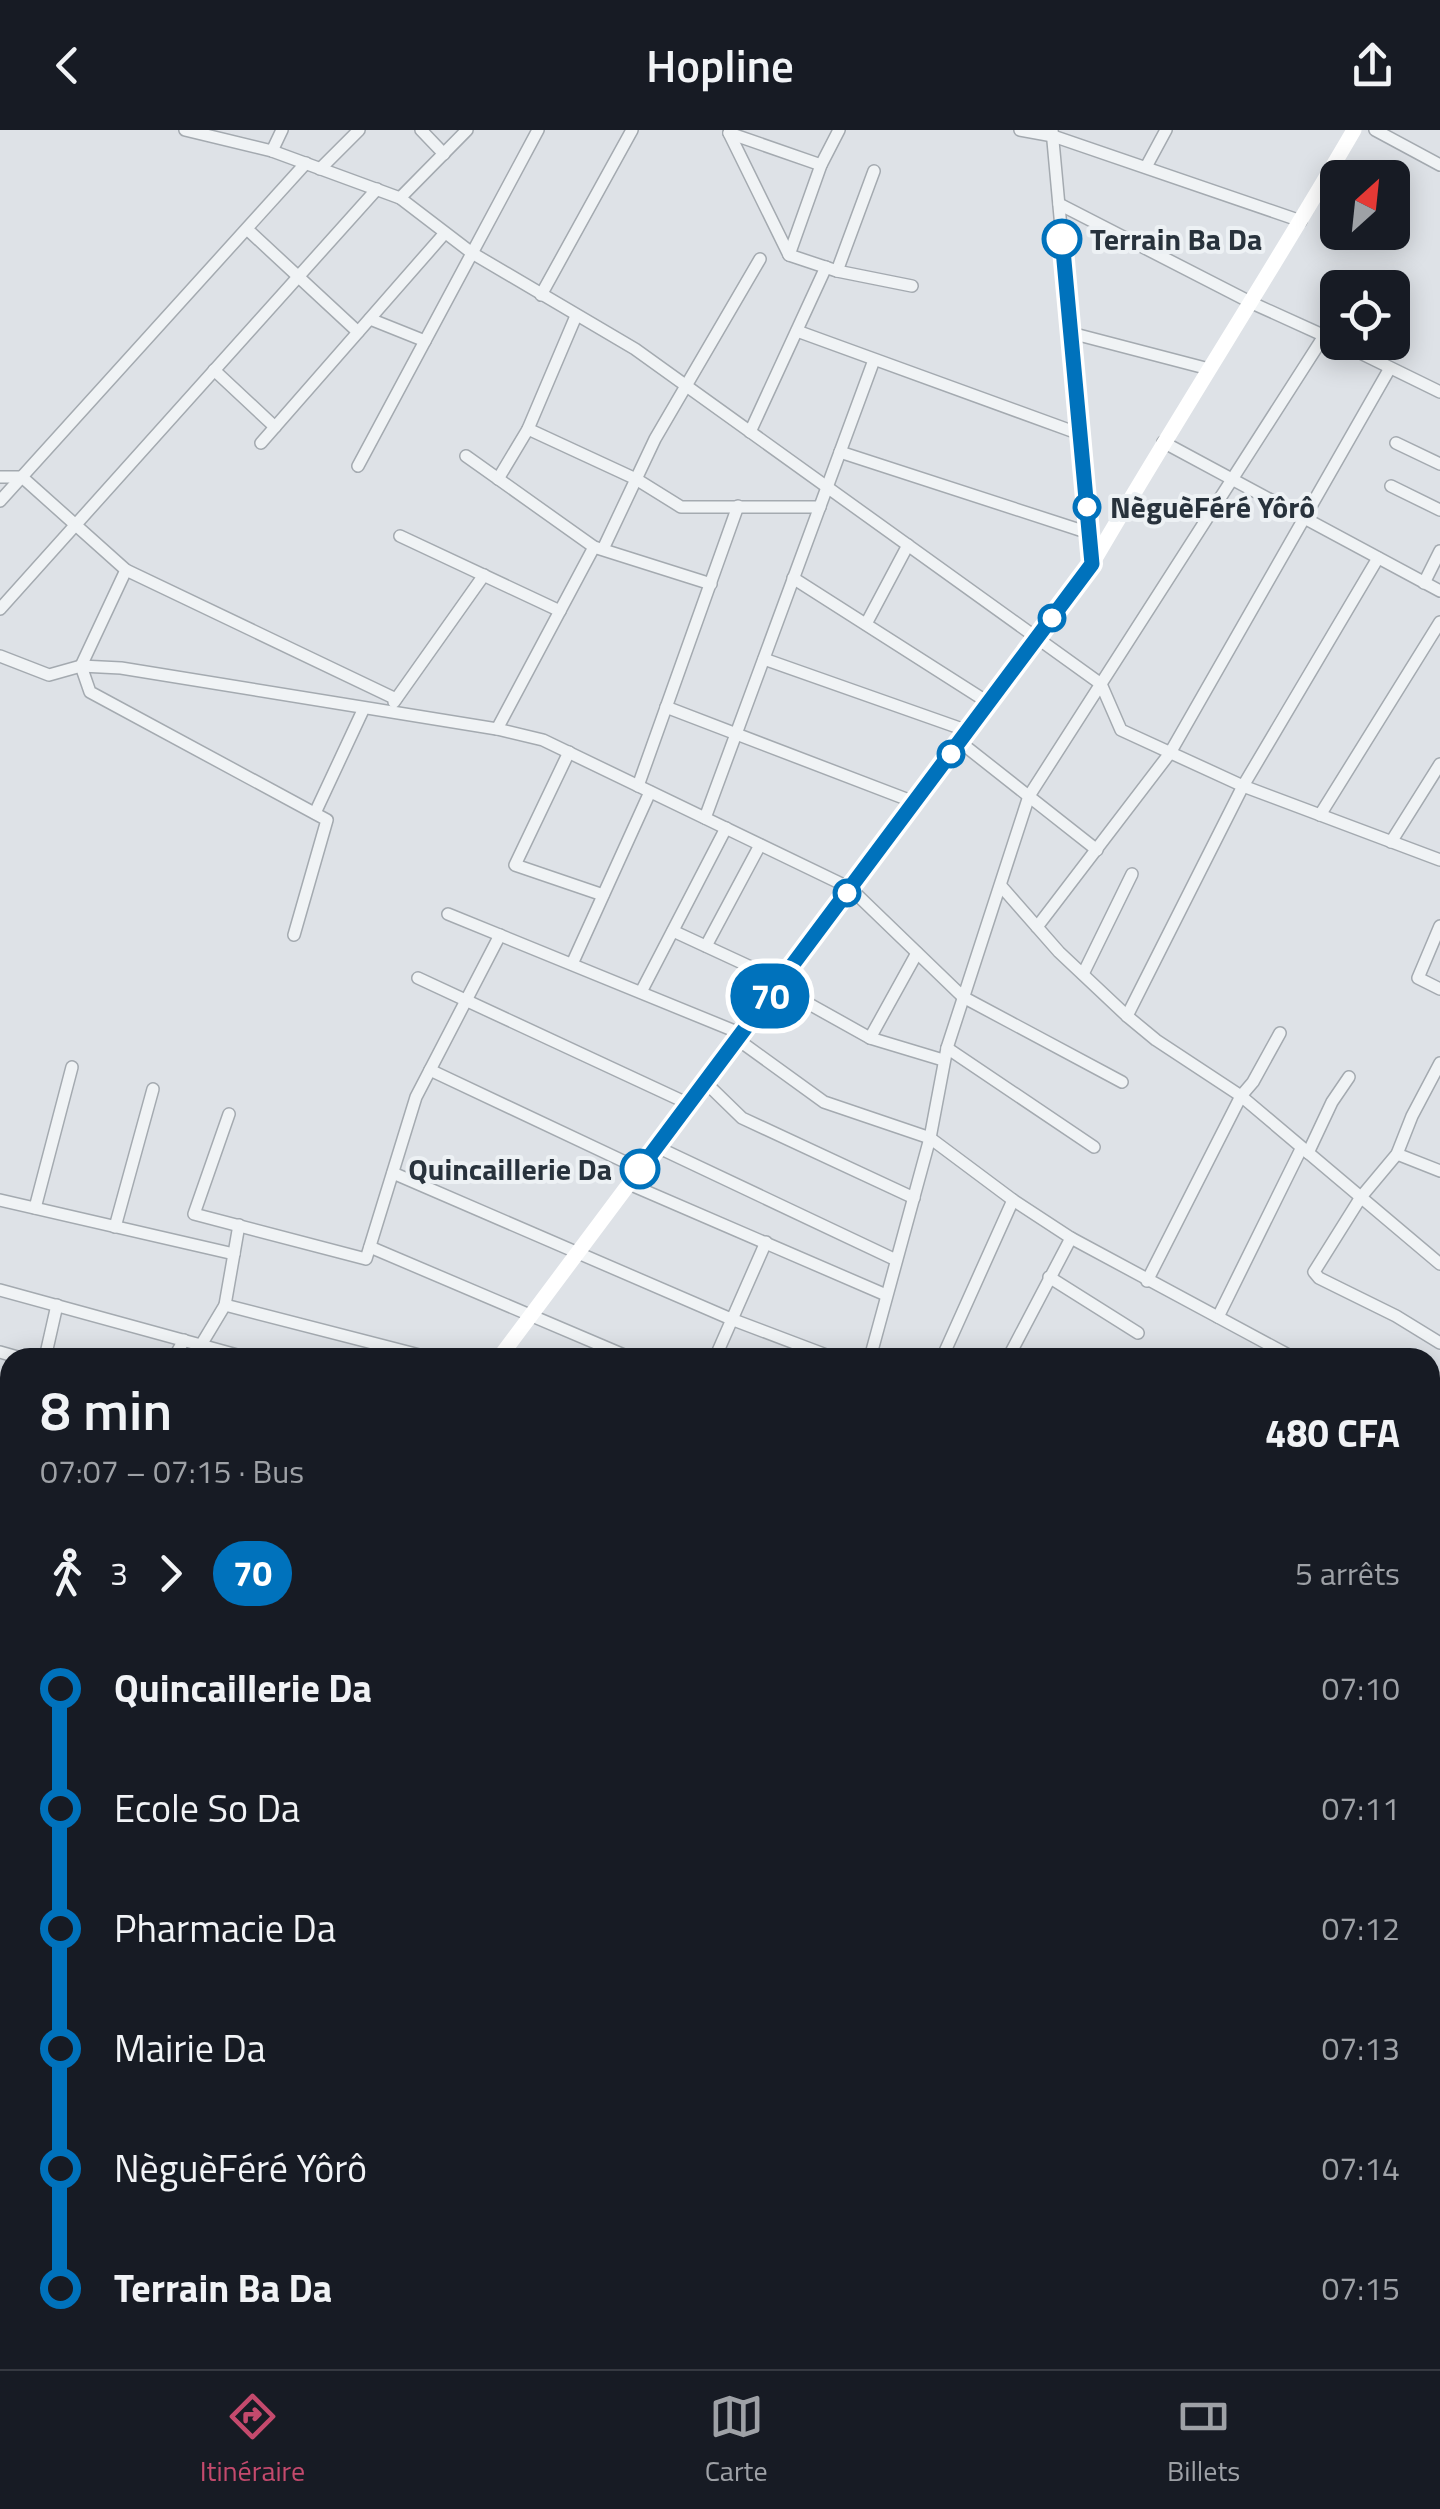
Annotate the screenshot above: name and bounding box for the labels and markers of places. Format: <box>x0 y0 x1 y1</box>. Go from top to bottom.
place label: Terrain Ba Da <box>1090 216 1262 262</box>
marker: Terrain Ba Da <box>1043 220 1081 258</box>
place label: NèguèFéré Yôrô <box>1110 484 1315 530</box>
marker: NèguèFéré Yôrô <box>1074 494 1100 520</box>
unlabelled marker <box>1039 605 1065 631</box>
unlabelled marker <box>938 741 964 767</box>
unlabelled marker <box>834 880 860 906</box>
place label: Quincaillerie Da <box>408 1146 612 1192</box>
marker: Quincaillerie Da <box>621 1150 659 1188</box>

